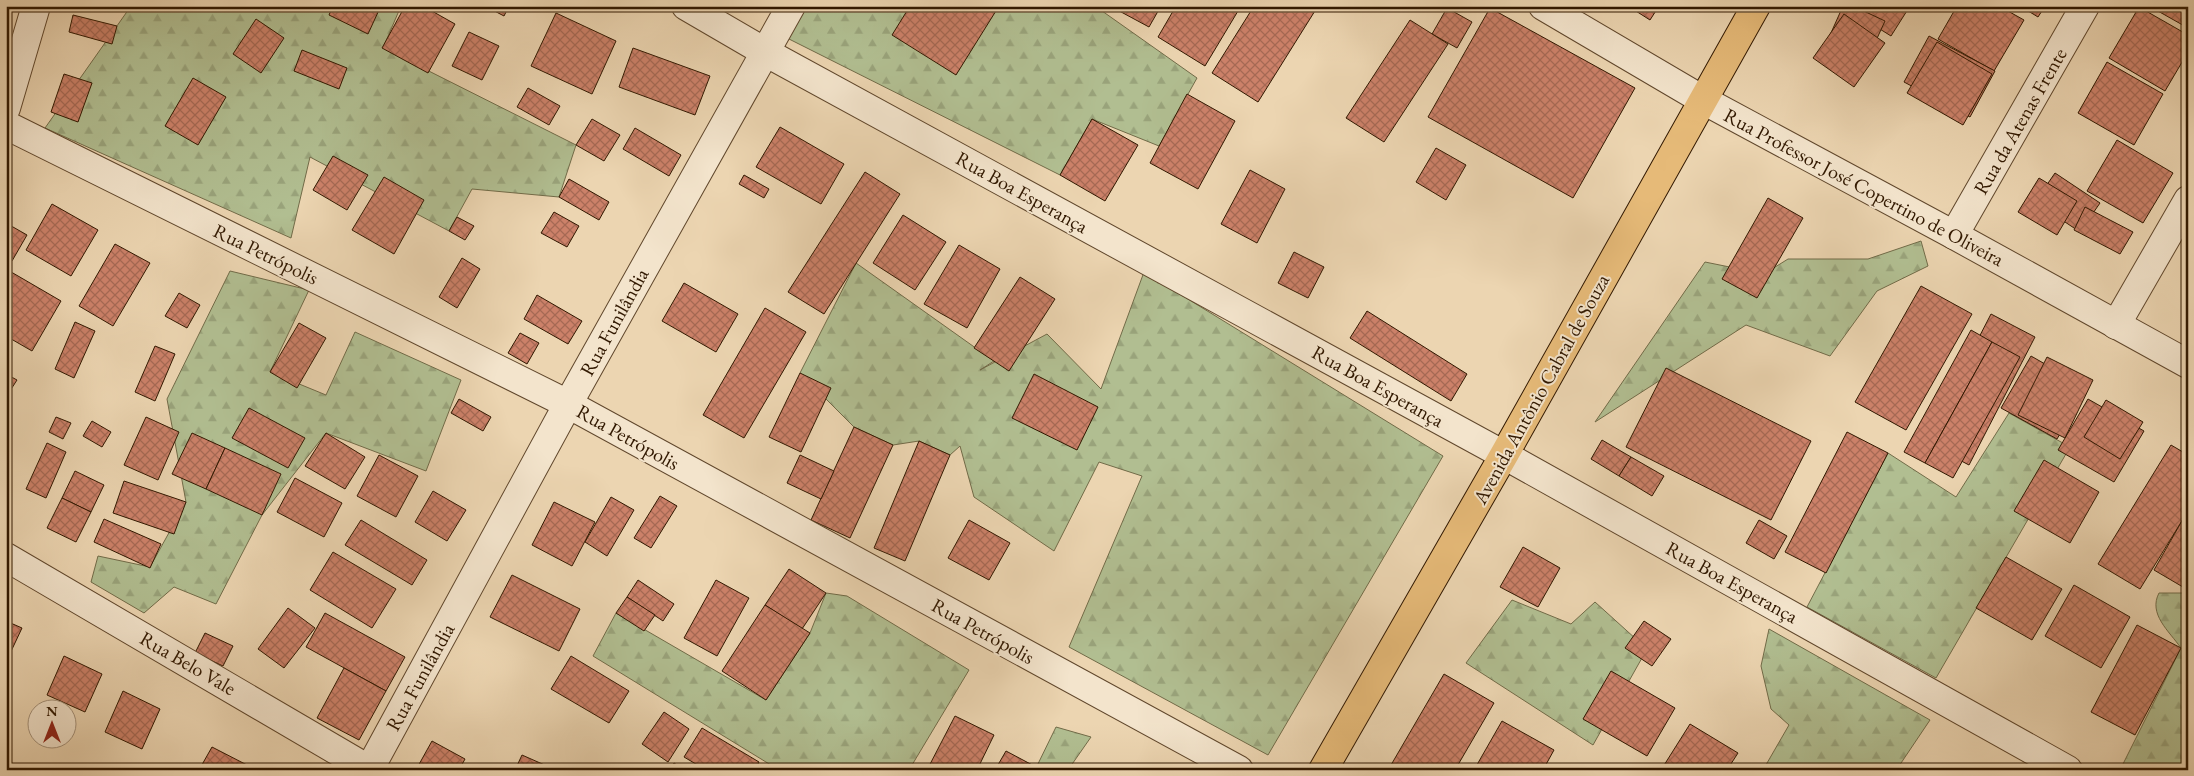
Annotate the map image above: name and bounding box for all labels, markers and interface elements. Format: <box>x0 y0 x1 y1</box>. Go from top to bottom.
street label: Rua da Atenas Frente <box>1967 43 2073 199</box>
street label: Rua Professor José Copertino de Oliveira <box>1719 102 2009 272</box>
street label: Rua Boa Esperança <box>951 145 1093 239</box>
street label: Rua Petrópolis <box>209 217 323 291</box>
street label: Rua Funilândia <box>574 263 654 381</box>
street label: Avenida Antônio Cabral de Souza <box>1466 269 1615 509</box>
street label: Rua Boa Esperança <box>1307 339 1449 433</box>
street label: Rua Petrópolis <box>572 398 684 476</box>
street label: Rua Boa Esperança <box>1661 535 1803 629</box>
street label: Rua Petrópolis <box>927 592 1039 670</box>
street label: Rua Funilândia <box>380 618 460 736</box>
street label: Rua Belo Vale <box>135 625 241 701</box>
north arrow <box>28 698 78 748</box>
text: N <box>46 702 58 720</box>

